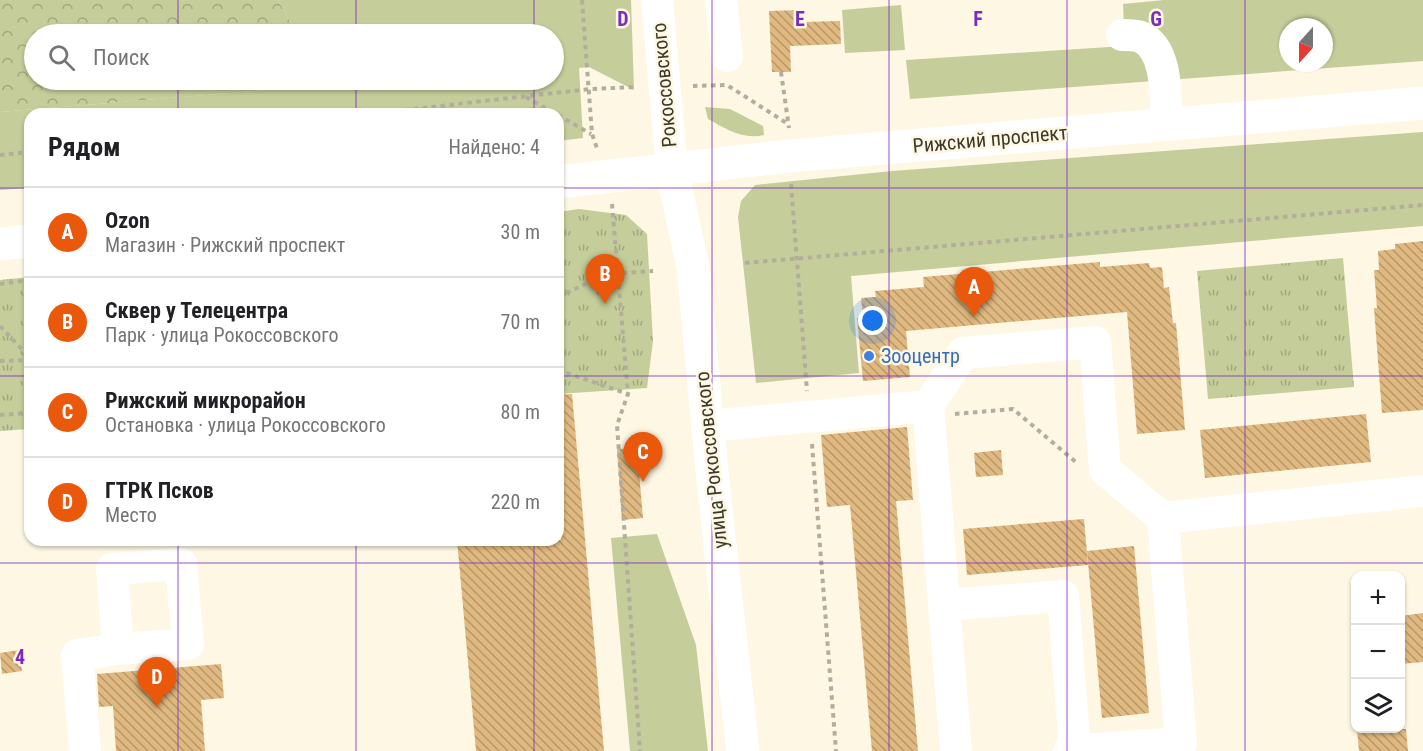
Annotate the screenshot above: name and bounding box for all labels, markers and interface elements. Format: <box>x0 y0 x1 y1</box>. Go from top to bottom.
text: D <box>617 7 629 31</box>
text: E <box>795 7 805 31</box>
text: F <box>973 7 983 31</box>
text: G <box>1150 7 1162 31</box>
north arrow <box>1279 18 1333 72</box>
street label: Рокоссовского <box>647 22 681 148</box>
search box <box>24 24 564 90</box>
icon: search <box>45 41 78 74</box>
text: Поиск <box>93 45 150 70</box>
street label: Рижский проспект <box>912 120 1068 158</box>
text: Рядом <box>48 132 120 162</box>
text: Найдено: 4 <box>448 135 540 159</box>
text: Ozon <box>105 208 150 233</box>
text: A <box>62 220 73 244</box>
text: 30 m <box>501 220 540 244</box>
text: Магазин · Рижский проспект <box>105 233 345 257</box>
pin: B <box>586 254 624 304</box>
pin: A <box>954 268 994 317</box>
text: Сквер у Телецентра <box>105 298 288 323</box>
your location <box>858 306 887 335</box>
text: B <box>62 310 73 334</box>
text: 70 m <box>501 310 540 334</box>
text: Парк · улица Рокоссовского <box>105 323 338 347</box>
place label: Зооцентр <box>881 344 960 368</box>
marker: Зооцентр <box>862 349 876 363</box>
street label: улица Рокоссовского <box>690 370 732 550</box>
text: Рижский микрорайон <box>105 388 306 413</box>
text: C <box>62 400 73 424</box>
text: 80 m <box>501 400 540 424</box>
text: Остановка · улица Рокоссовского <box>105 413 386 437</box>
pin: C <box>624 432 662 482</box>
text: ГТРК Псков <box>105 478 214 503</box>
text: D <box>62 490 73 514</box>
text: 220 m <box>491 490 540 514</box>
text: Место <box>105 503 157 527</box>
map controls <box>1351 571 1405 733</box>
button: + <box>1351 571 1405 625</box>
button: − <box>1351 625 1405 679</box>
text: 4 <box>15 645 25 669</box>
pin: D <box>138 658 176 707</box>
button: layers <box>1351 679 1405 733</box>

